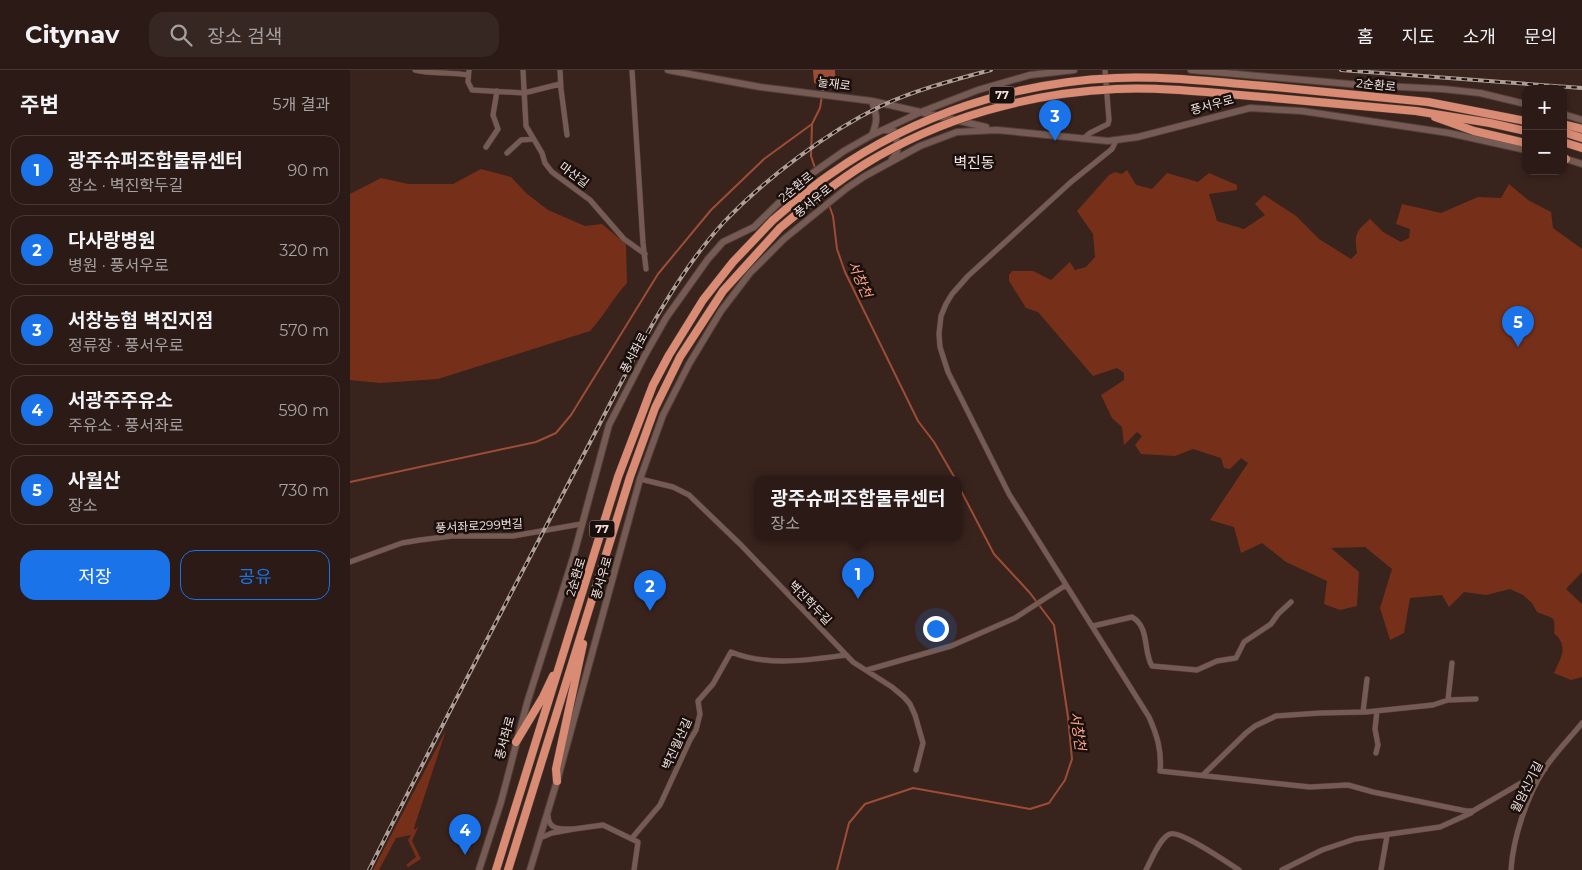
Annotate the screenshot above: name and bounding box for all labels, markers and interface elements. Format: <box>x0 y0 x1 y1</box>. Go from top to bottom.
search box <box>149 12 499 57</box>
text: Citynav <box>25 20 119 49</box>
icon: search <box>167 21 195 49</box>
text: 장소 검색 <box>207 25 282 48</box>
text: 홈 <box>1357 26 1374 48</box>
text: 지도 <box>1402 26 1435 48</box>
text: 소개 <box>1463 26 1496 48</box>
text: 문의 <box>1524 26 1557 48</box>
street label: 눌재로 <box>817 74 852 93</box>
street label: 2순환로 <box>1355 75 1397 94</box>
map controls <box>1522 85 1567 175</box>
button: + <box>1522 85 1567 130</box>
road number: 77 <box>990 86 1014 104</box>
text: 주변 <box>20 92 59 117</box>
street label: 풍서우로 <box>1189 92 1235 117</box>
text: 5개 결과 <box>273 95 330 114</box>
pin: 3 <box>1039 100 1071 141</box>
button: − <box>1522 130 1567 175</box>
text: 광주슈퍼조합물류센터 <box>68 149 243 172</box>
district label: 벽진동 <box>953 153 995 172</box>
street label: 마산길 <box>557 159 592 191</box>
text: 1 <box>34 161 40 180</box>
text: 90 m <box>287 161 329 180</box>
street label: 2순환로 <box>775 168 816 205</box>
text: 장소 · 벽진학두길 <box>68 176 183 195</box>
street label: 풍서우로 <box>791 181 835 220</box>
text: 다사랑병원 <box>68 229 155 252</box>
text: 2 <box>32 241 42 260</box>
text: 320 m <box>279 241 329 260</box>
text: 병원 · 풍서우로 <box>68 256 169 275</box>
water label: 서창천 <box>844 258 877 301</box>
pin: 5 <box>1502 306 1534 347</box>
text: 서창농협 벽진지점 <box>68 309 213 332</box>
text: 3 <box>32 321 42 340</box>
text: 570 m <box>279 321 329 340</box>
street label: 풍서좌로 <box>617 330 651 376</box>
text: 정류장 · 풍서우로 <box>68 336 183 355</box>
text: 서광주주유소 <box>68 389 173 412</box>
text: 4 <box>31 401 43 420</box>
text: 590 m <box>278 401 329 420</box>
text: 주유소 · 풍서좌로 <box>68 416 183 435</box>
text: 사월산 <box>68 469 120 492</box>
popup <box>754 476 962 541</box>
text: 5 <box>32 481 42 500</box>
text: 730 m <box>279 481 329 500</box>
text: 광주슈퍼조합물류센터 <box>771 487 945 510</box>
text: 장소 <box>68 496 97 515</box>
text: 장소 <box>771 514 800 533</box>
street label: 풍서좌로299번길 <box>435 516 523 535</box>
road number: 77 <box>590 520 614 538</box>
button: 저장 <box>20 550 170 600</box>
button: 공유 <box>180 550 330 600</box>
street label: 풍서우로 <box>588 555 615 601</box>
street label: 2순환로 <box>563 556 589 598</box>
pin: 1 <box>842 558 874 599</box>
pin: 2 <box>634 570 666 611</box>
street label: 벽진학두길 <box>786 578 835 628</box>
your location <box>923 616 949 642</box>
water label: 서창천 <box>1066 711 1090 752</box>
street label: 풍서좌로 <box>492 715 517 761</box>
street label: 벽진월산길 <box>658 716 695 772</box>
street label: 월암신기길 <box>1507 759 1546 815</box>
pin: 4 <box>449 814 481 855</box>

